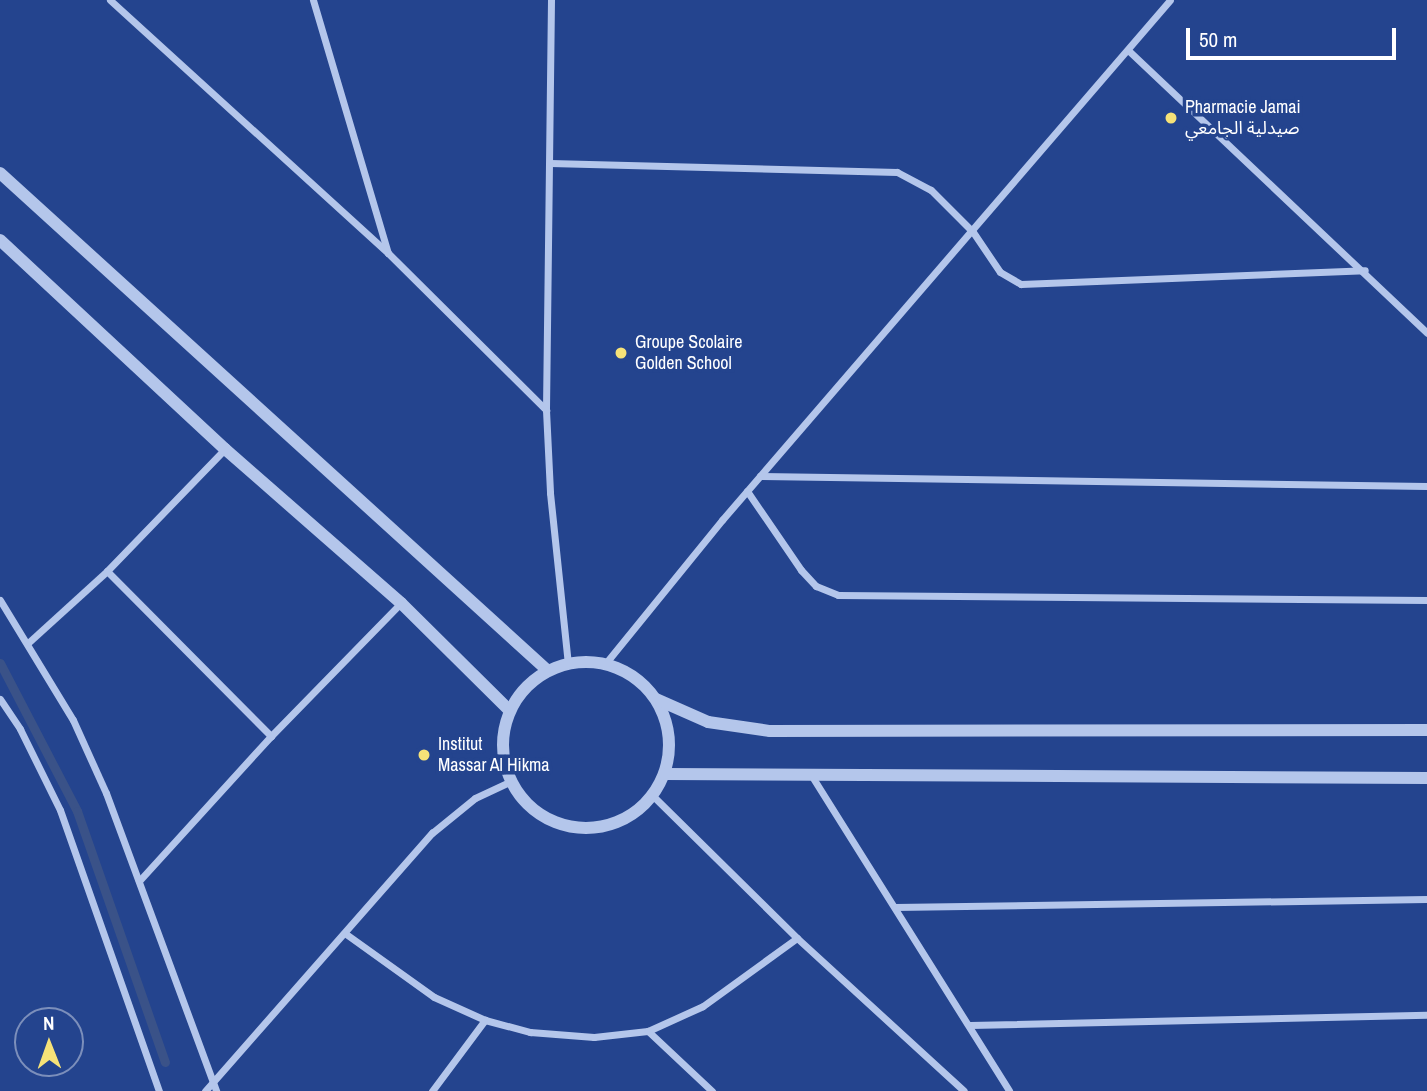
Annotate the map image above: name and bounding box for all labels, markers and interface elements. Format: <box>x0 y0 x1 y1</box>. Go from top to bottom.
scale bar <box>1189 14 1399 58</box>
text: 50 m <box>1199 25 1237 54</box>
place label: Pharmacie Jamai صيدلية الجامعي <box>1185 97 1301 140</box>
marker: Pharmacie Jamai صيدلية الجامعي <box>1163 110 1179 126</box>
place label: Groupe Scolaire Golden School <box>635 332 742 374</box>
marker: Groupe Scolaire Golden School <box>613 345 629 361</box>
place label: Institut Massar Al Hikma <box>438 734 550 776</box>
marker: Institut Massar Al Hikma <box>416 747 432 763</box>
north arrow <box>14 1007 84 1077</box>
text: N <box>43 1010 55 1036</box>

